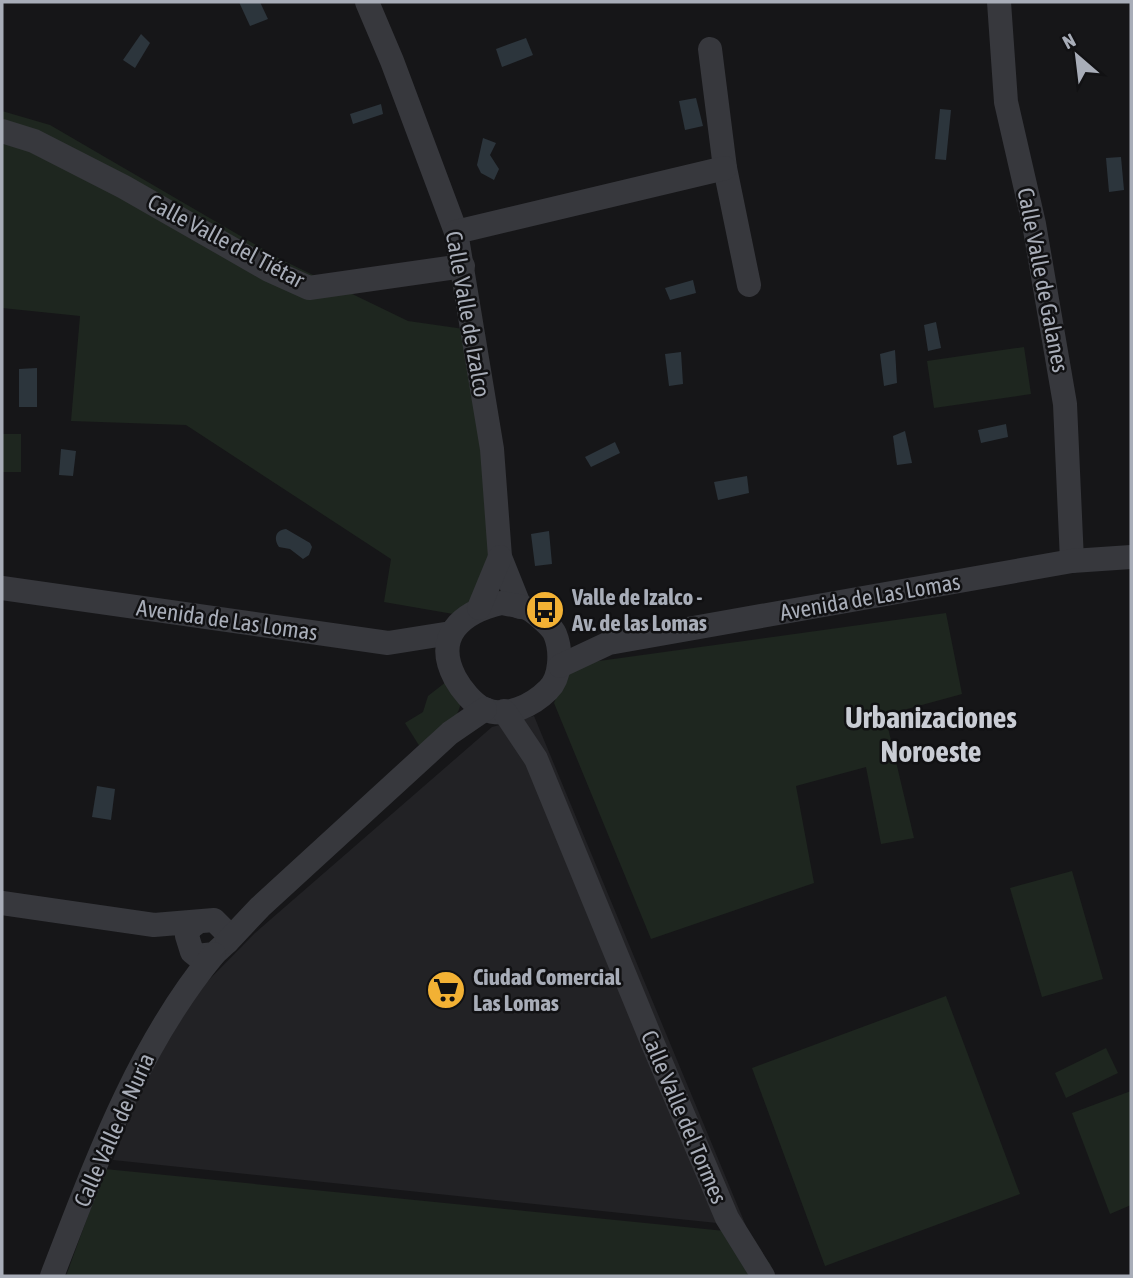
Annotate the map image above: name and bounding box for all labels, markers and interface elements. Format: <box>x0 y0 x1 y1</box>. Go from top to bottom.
north arrow <box>1042 21 1112 91</box>
text: N <box>1059 29 1079 53</box>
street label: Calle Valle de Galanes <box>1012 186 1074 374</box>
street label: Calle Valle del Tiétar <box>143 189 310 294</box>
street label: Calle Valle de Izalco <box>441 229 495 399</box>
street label: Avenida de Las Lomas <box>778 568 962 626</box>
place label: Valle de Izalco - Av. de las Lomas <box>571 584 707 636</box>
bus stop icon: Valle de Izalco - Av. de las Lomas <box>524 589 566 631</box>
street label: Avenida de Las Lomas <box>135 594 319 646</box>
district label: Urbanizaciones Noroeste <box>845 700 1017 768</box>
place label: Ciudad Comercial Las Lomas <box>473 964 622 1016</box>
supermarket icon: Ciudad Comercial Las Lomas <box>425 969 467 1011</box>
street label: Calle Valle del Tormes <box>636 1027 732 1207</box>
street label: Calle Valle de Nuria <box>68 1049 160 1211</box>

